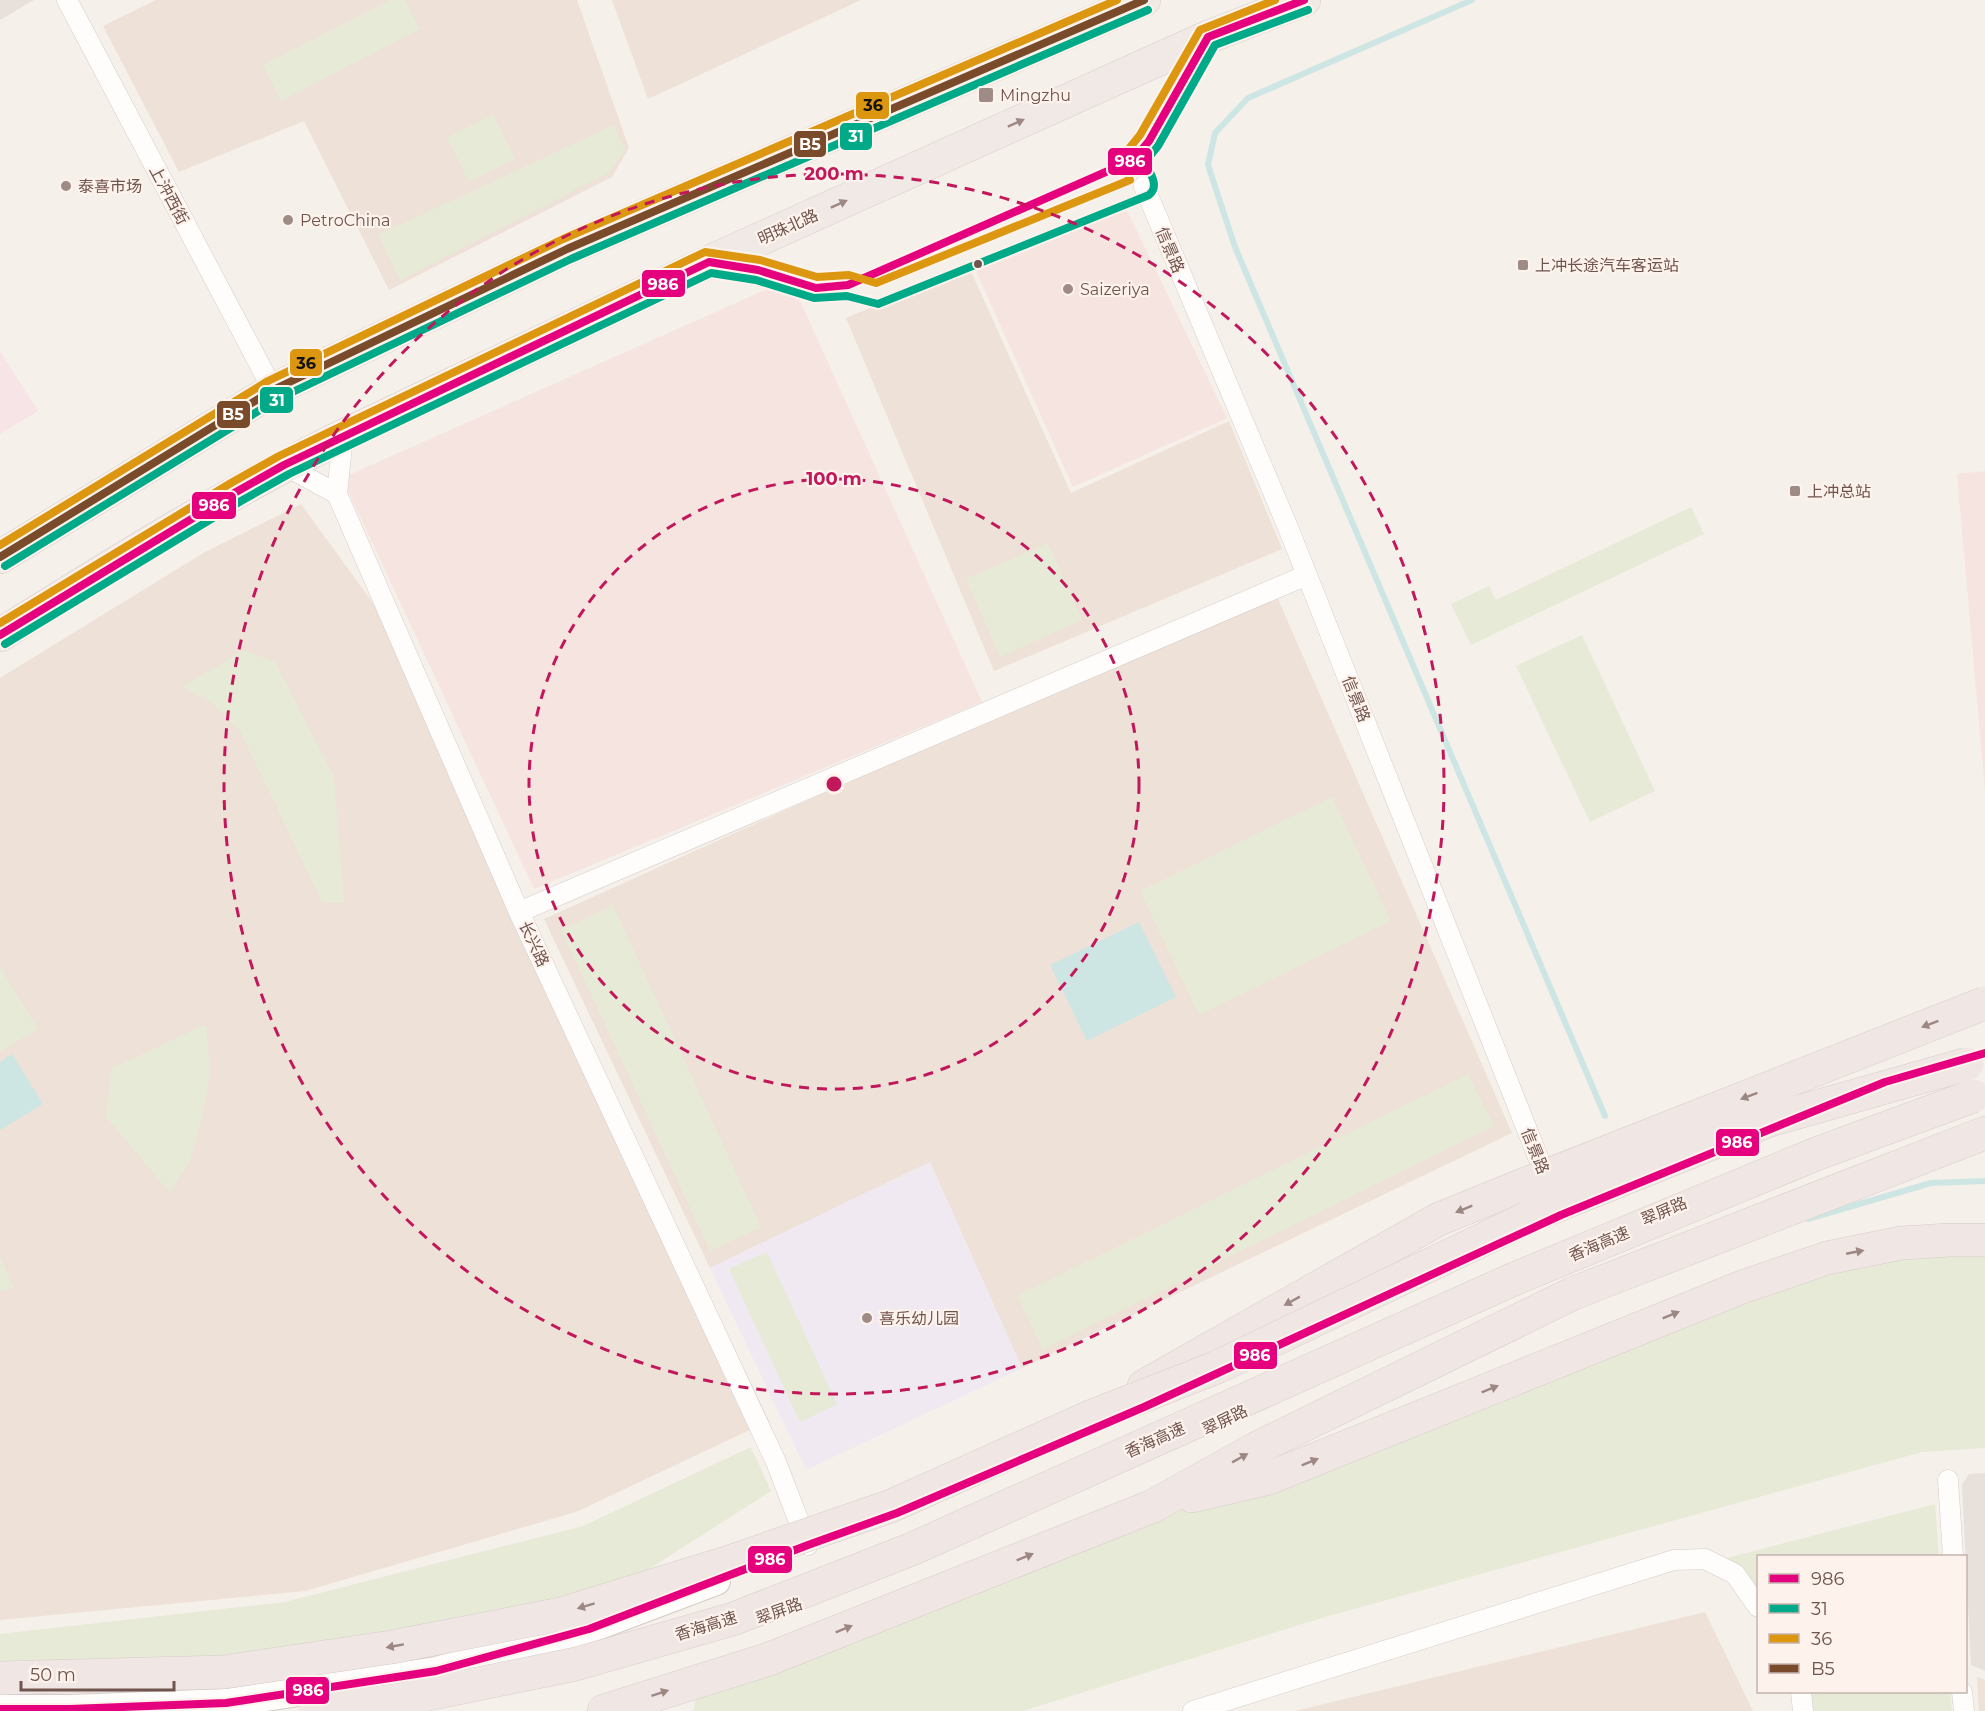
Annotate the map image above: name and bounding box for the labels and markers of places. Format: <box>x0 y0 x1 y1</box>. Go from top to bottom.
marker: Mingzhu <box>977 86 995 104</box>
place label: Mingzhu <box>1000 86 1071 105</box>
place label: 泰喜市场 <box>78 177 142 196</box>
marker: 泰喜市场 <box>59 179 73 193</box>
place label: PetroChina <box>300 211 390 230</box>
marker: PetroChina <box>281 213 295 227</box>
place label: 上冲长途汽车客运站 <box>1535 256 1679 275</box>
unlabelled marker <box>972 258 984 270</box>
marker: 上冲长途汽车客运站 <box>1516 258 1530 272</box>
place label: Saizeriya <box>1080 280 1150 299</box>
marker: Saizeriya <box>1061 282 1075 296</box>
place label: 上冲总站 <box>1807 482 1871 501</box>
marker: 上冲总站 <box>1788 484 1802 498</box>
centre of rings <box>824 774 844 794</box>
place label: 喜乐幼儿园 <box>879 1309 959 1328</box>
marker: 喜乐幼儿园 <box>860 1311 874 1325</box>

